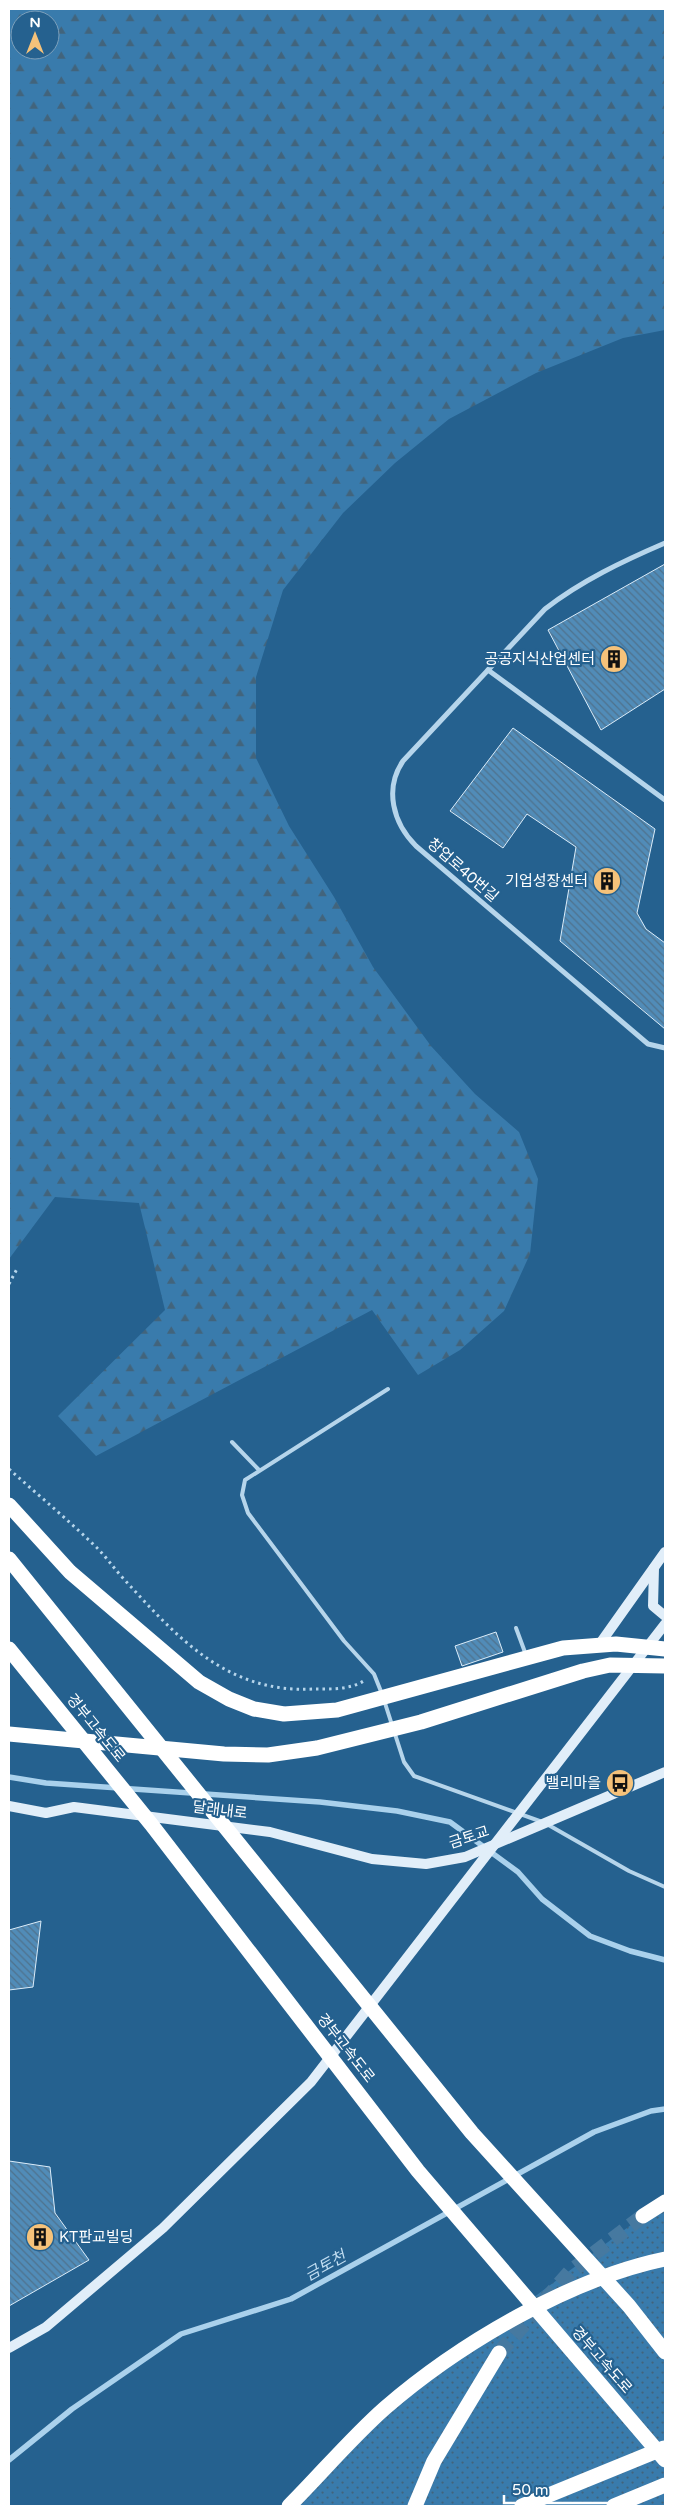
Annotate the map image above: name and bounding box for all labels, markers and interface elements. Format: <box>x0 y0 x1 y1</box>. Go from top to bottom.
north arrow <box>10 10 60 60</box>
text: N <box>29 14 41 31</box>
building icon: 공공지식산업센터 <box>599 644 629 674</box>
place label: 공공지식산업센터 <box>485 650 595 668</box>
street label: 창업로40번길 <box>424 834 502 906</box>
building icon: 기업성장센터 <box>592 866 622 896</box>
place label: 기업성장센터 <box>505 872 588 890</box>
street label: 경부고속도로 <box>63 1690 129 1766</box>
bus stop icon: 밸리마을 <box>605 1768 635 1798</box>
place label: 밸리마을 <box>546 1774 601 1792</box>
street label: 달래내로 <box>192 1798 248 1822</box>
street label: 금토교 <box>447 1822 491 1852</box>
street label: 경부고속도로 <box>313 2010 379 2086</box>
building icon: KT판교빌딩 <box>25 2222 55 2252</box>
place label: KT판교빌딩 <box>59 2228 133 2246</box>
water label: 금토천 <box>301 2245 352 2285</box>
street label: 경부고속도로 <box>568 2323 636 2397</box>
scale bar <box>504 2472 636 2504</box>
text: 50 m <box>512 2481 549 2499</box>

